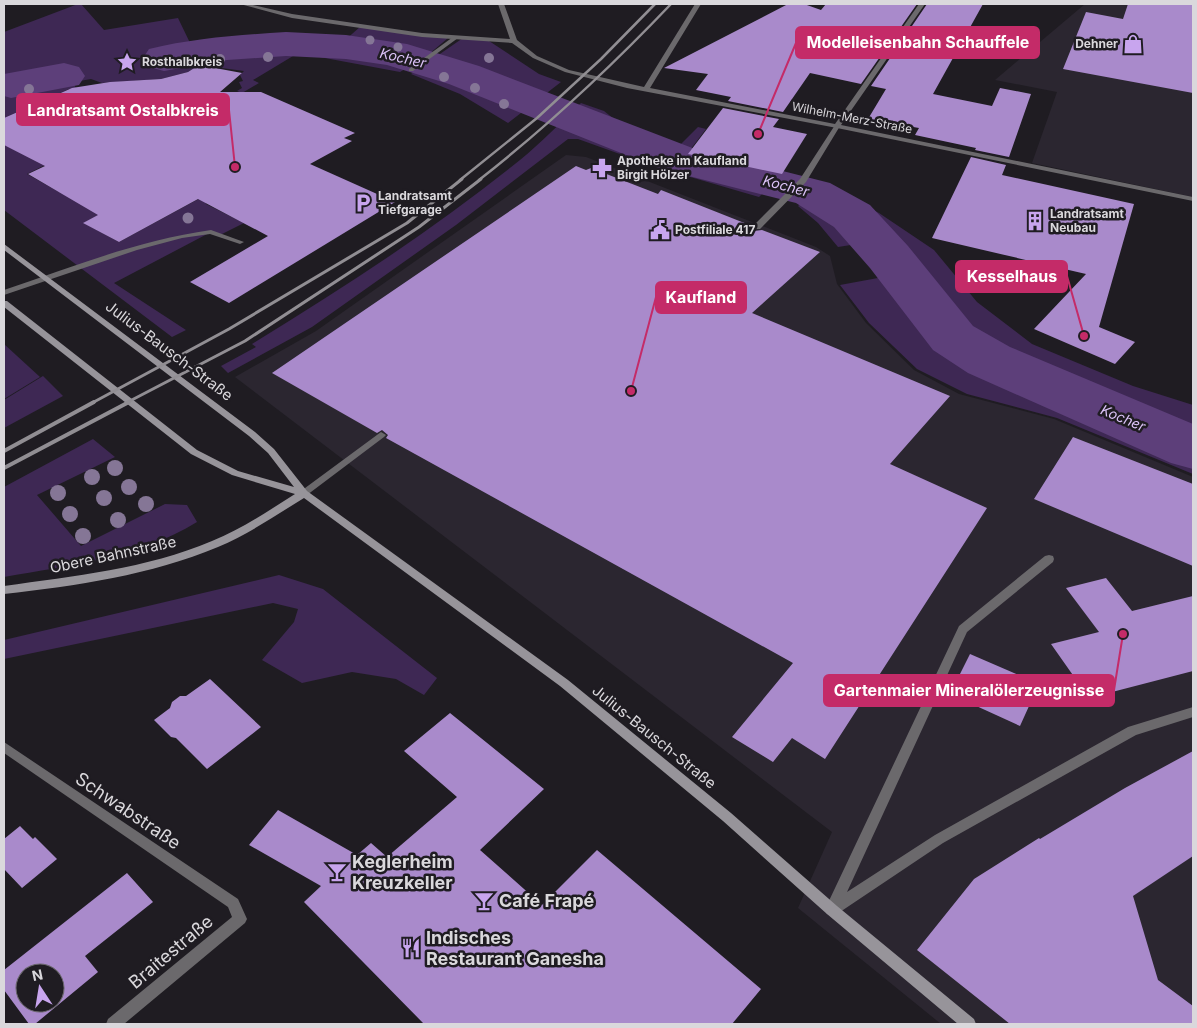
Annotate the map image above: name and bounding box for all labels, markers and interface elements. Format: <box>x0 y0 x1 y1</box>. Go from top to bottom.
callout: Modelleisenbahn Schauffele <box>796 27 1039 58</box>
text: Modelleisenbahn Schauffele <box>807 32 1029 52</box>
shop icon: Dehner <box>1122 33 1144 55</box>
place label: Dehner <box>1075 36 1118 51</box>
water label: Kocher <box>378 44 429 71</box>
place icon: Rosthalbkreis <box>116 51 138 73</box>
place label: Rosthalbkreis <box>142 54 222 69</box>
callout: Landratsamt Ostalbkreis <box>17 94 229 125</box>
street label: Wilhelm-Merz-Straße <box>791 98 914 137</box>
text: Landratsamt Ostalbkreis <box>27 100 219 120</box>
place label: Apotheke im Kaufland Birgit Hölzer <box>617 153 747 182</box>
pharmacy icon: Apotheke im Kaufland Birgit Hölzer <box>591 157 613 179</box>
water label: Kocher <box>761 171 812 200</box>
place label: Landratsamt Tiefgarage <box>378 188 452 217</box>
parking icon: Landratsamt Tiefgarage <box>352 192 374 214</box>
place label: Landratsamt Neubau <box>1050 206 1124 235</box>
building icon: Landratsamt Neubau <box>1024 210 1046 232</box>
public building icon: Postfiliale 417 <box>649 219 671 241</box>
place label: Postfiliale 417 <box>675 222 755 237</box>
callout: Kesselhaus <box>956 261 1067 292</box>
text: Kesselhaus <box>967 266 1057 286</box>
callout: Kaufland <box>656 282 746 313</box>
text: Kaufland <box>666 287 736 307</box>
street label: Julius-Bausch-Straße <box>102 297 237 405</box>
water label: Kocher <box>1098 401 1149 435</box>
street label: Obere Bahnstraße <box>48 532 178 577</box>
callout: Gartenmaier Mineralölerzeugnisse <box>824 675 1114 706</box>
text: Gartenmaier Mineralölerzeugnisse <box>834 680 1104 700</box>
street label: Julius-Bausch-Straße <box>588 681 720 793</box>
street label: Schwabstraße <box>72 768 185 853</box>
place label: Keglerheim Kreuzkeller <box>352 851 453 893</box>
bar icon: Keglerheim Kreuzkeller <box>326 861 348 883</box>
bar icon: Café Frapé <box>473 890 495 912</box>
place label: Café Frapé <box>499 890 595 911</box>
street label: Braitestraße <box>124 910 217 993</box>
place label: Indisches Restaurant Ganesha <box>426 927 604 969</box>
restaurant icon: Indisches Restaurant Ganesha <box>400 937 422 959</box>
north arrow <box>15 963 65 1013</box>
text: N <box>30 965 44 984</box>

